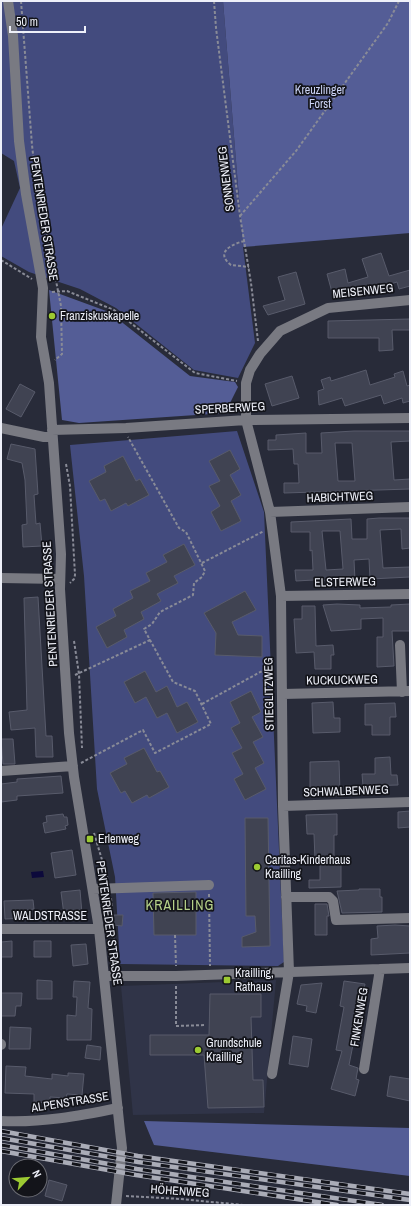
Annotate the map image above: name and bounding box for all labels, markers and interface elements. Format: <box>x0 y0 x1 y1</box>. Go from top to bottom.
scale bar <box>10 8 85 34</box>
text: 50 m <box>16 14 38 30</box>
park label: Kreuzlinger Forst <box>295 82 346 112</box>
street label: SONNENWEG <box>214 145 238 213</box>
street label: PENTENRIEDER STRASSE <box>26 156 62 282</box>
street label: MEISENWEG <box>332 280 394 302</box>
place label: Franziskuskapelle <box>60 308 139 324</box>
marker: Franziskuskapelle <box>47 311 57 321</box>
street label: SPERBERWEG <box>194 398 266 418</box>
street label: HABICHTWEG <box>306 488 374 506</box>
street label: PENTENRIEDER STRASSE <box>39 541 61 667</box>
street label: ELSTERWEG <box>314 573 376 591</box>
street label: STIEGLITZWEG <box>260 657 278 731</box>
street label: KUCKUCKWEG <box>306 671 378 689</box>
street label: SCHWALBENWEG <box>303 782 389 800</box>
place label: Erlenweg <box>98 831 140 847</box>
marker: Erlenweg <box>85 834 95 844</box>
place label: Caritas-Kinderhaus Krailling <box>265 852 350 882</box>
street label: PENTENRIEDER STRASSE <box>92 860 126 986</box>
marker: Caritas-Kinderhaus Krailling <box>252 862 262 872</box>
district label: KRAILLING <box>146 896 214 914</box>
street label: WALDSTRASSE <box>13 908 87 924</box>
place label: Krailling, Rathaus <box>235 965 274 995</box>
marker: Krailling, Rathaus <box>222 975 232 985</box>
street label: FINKENWEG <box>346 986 372 1048</box>
place label: Grundschule Krailling <box>206 1035 262 1065</box>
marker: Grundschule Krailling <box>193 1045 203 1055</box>
street label: ALPENSTRASSE <box>29 1088 110 1116</box>
north arrow <box>8 1158 48 1198</box>
text: N <box>29 1168 45 1180</box>
street label: HÖHENWEG <box>150 1180 210 1201</box>

